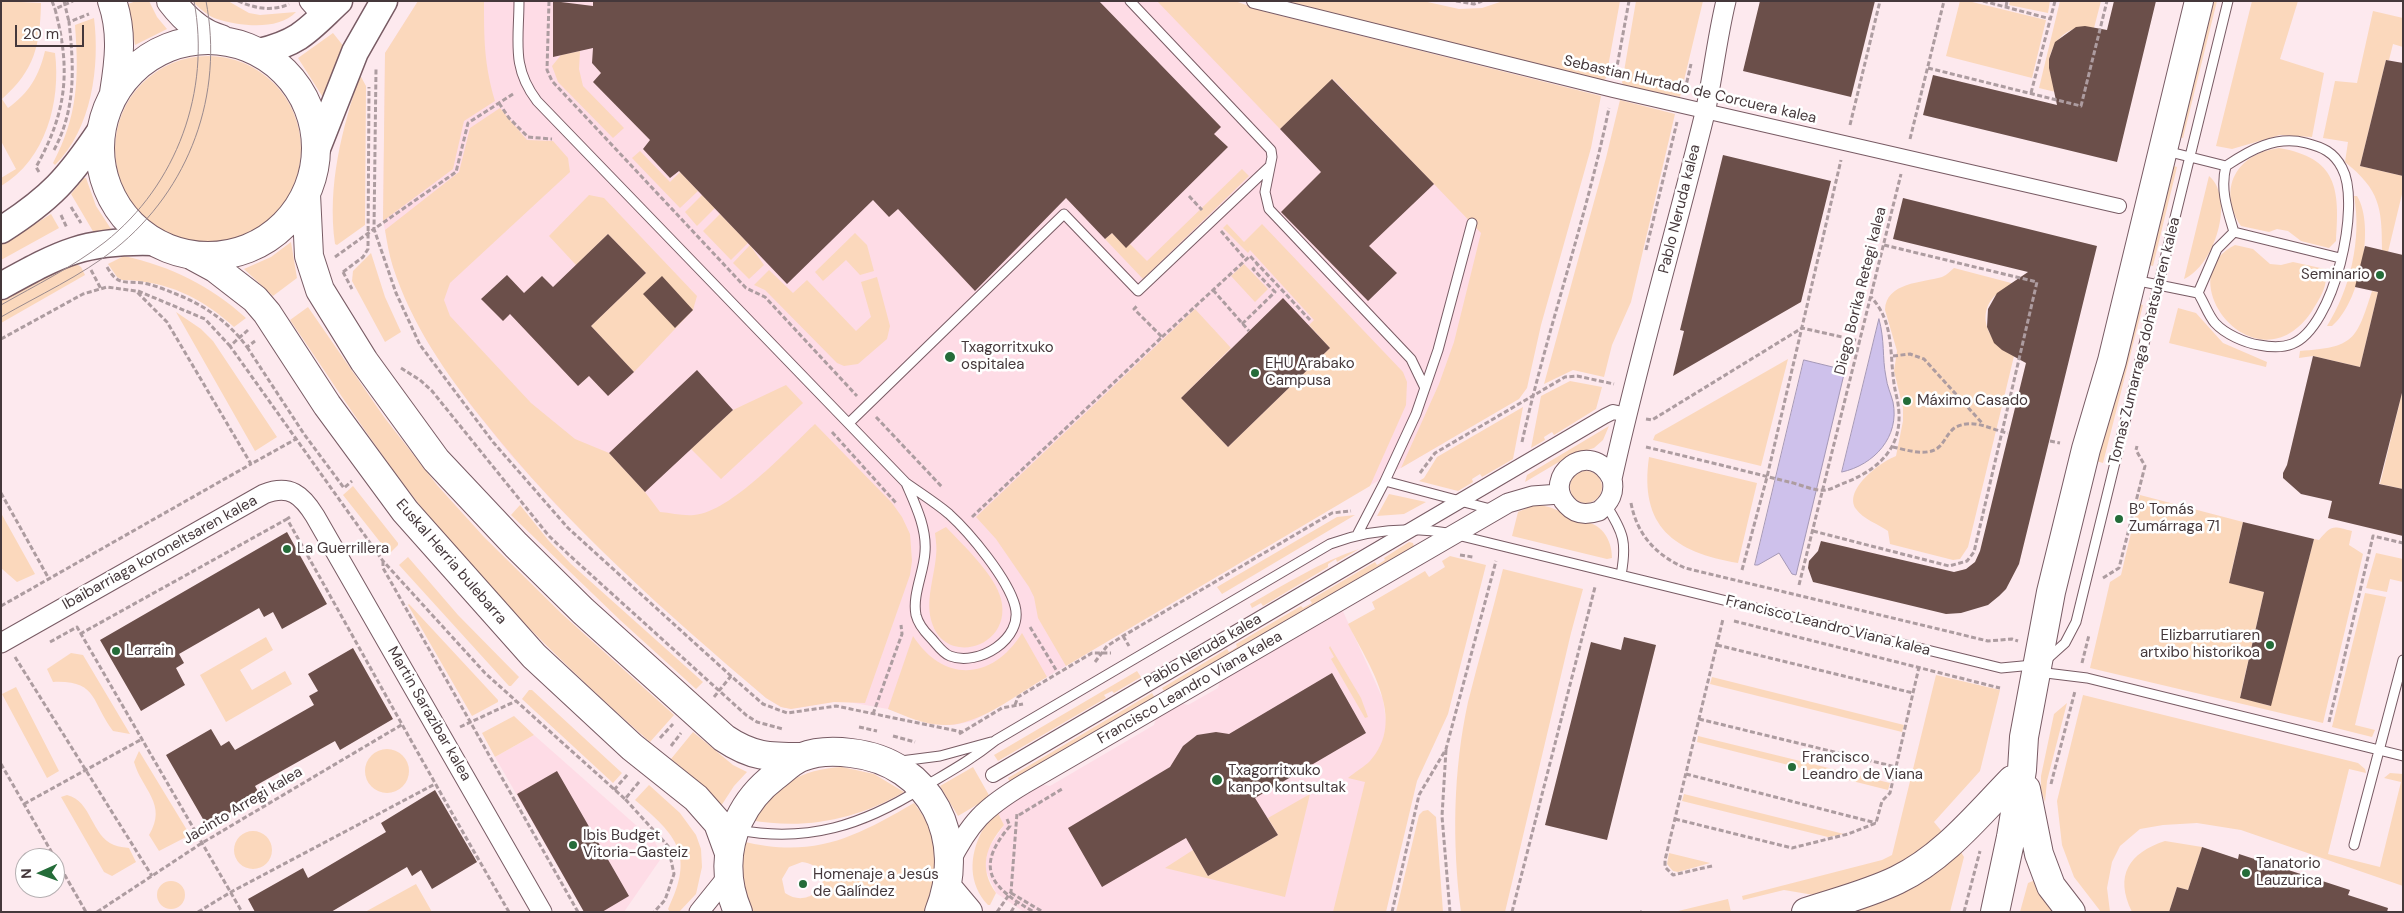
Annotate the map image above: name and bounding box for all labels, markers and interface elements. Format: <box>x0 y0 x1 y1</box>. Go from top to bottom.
scale bar <box>18 15 86 47</box>
text: 20 m <box>23 24 59 44</box>
street label: Sebastian Hurtado de Corcuera kalea <box>1562 52 1818 128</box>
street label: Pablo Neruda kalea <box>1655 143 1705 275</box>
street label: Diego Borika Retegi kalea <box>1831 205 1891 377</box>
street label: Tomas Zumarraga dohatsuaren kalea <box>2106 216 2184 466</box>
place label: Seminario <box>2301 266 2370 284</box>
marker: Seminario <box>2374 269 2386 281</box>
place label: Txagorritxuko ospitalea <box>961 339 1054 374</box>
marker: Txagorritxuko ospitalea <box>943 350 957 364</box>
place label: EHU Arabako Campusa <box>1265 355 1355 390</box>
marker: EHU Arabako Campusa <box>1249 367 1261 379</box>
place label: Máximo Casado <box>1917 392 2028 410</box>
marker: Máximo Casado <box>1901 395 1913 407</box>
street label: Ibaibarriaga koroneltsaren kalea <box>60 492 260 614</box>
street label: Euskal Herria bulebarra <box>392 496 510 628</box>
place label: Bº Tomás Zumárraga 71 <box>2129 501 2220 536</box>
marker: Bº Tomás Zumárraga 71 <box>2113 513 2125 525</box>
place label: La Guerrillera <box>297 540 389 558</box>
marker: La Guerrillera <box>281 543 293 555</box>
street label: Francisco Leandro Viana kalea <box>1724 592 1932 660</box>
street label: Pablo Neruda kalea <box>1141 610 1265 692</box>
place label: Elizbarrutiaren artxibo historikoa <box>2140 627 2260 662</box>
street label: Francisco Leandro Viana kalea <box>1094 628 1286 748</box>
marker: Elizbarrutiaren artxibo historikoa <box>2264 639 2276 651</box>
place label: Larrain <box>126 642 174 660</box>
street label: Martin Sarazibar kalea <box>383 644 475 784</box>
marker: Larrain <box>110 645 122 657</box>
place label: Francisco Leandro de Viana <box>1802 749 1923 784</box>
marker: Francisco Leandro de Viana <box>1786 761 1798 773</box>
place label: Txagorritxuko kanpo kontsultak <box>1228 762 1346 797</box>
street label: Jacinto Arregi kalea <box>180 763 306 849</box>
marker: Txagorritxuko kanpo kontsultak <box>1210 773 1224 787</box>
place label: Ibis Budget Vitoria-Gasteiz <box>583 827 688 862</box>
marker: Ibis Budget Vitoria-Gasteiz <box>567 839 579 851</box>
north arrow <box>15 848 65 898</box>
place label: Tanatorio Lauzurica <box>2256 855 2322 890</box>
place label: Homenaje a Jesús de Galíndez <box>813 866 939 901</box>
marker: Tanatorio Lauzurica <box>2240 867 2252 879</box>
text: N <box>17 868 35 879</box>
marker: Homenaje a Jesús de Galíndez <box>797 878 809 890</box>

